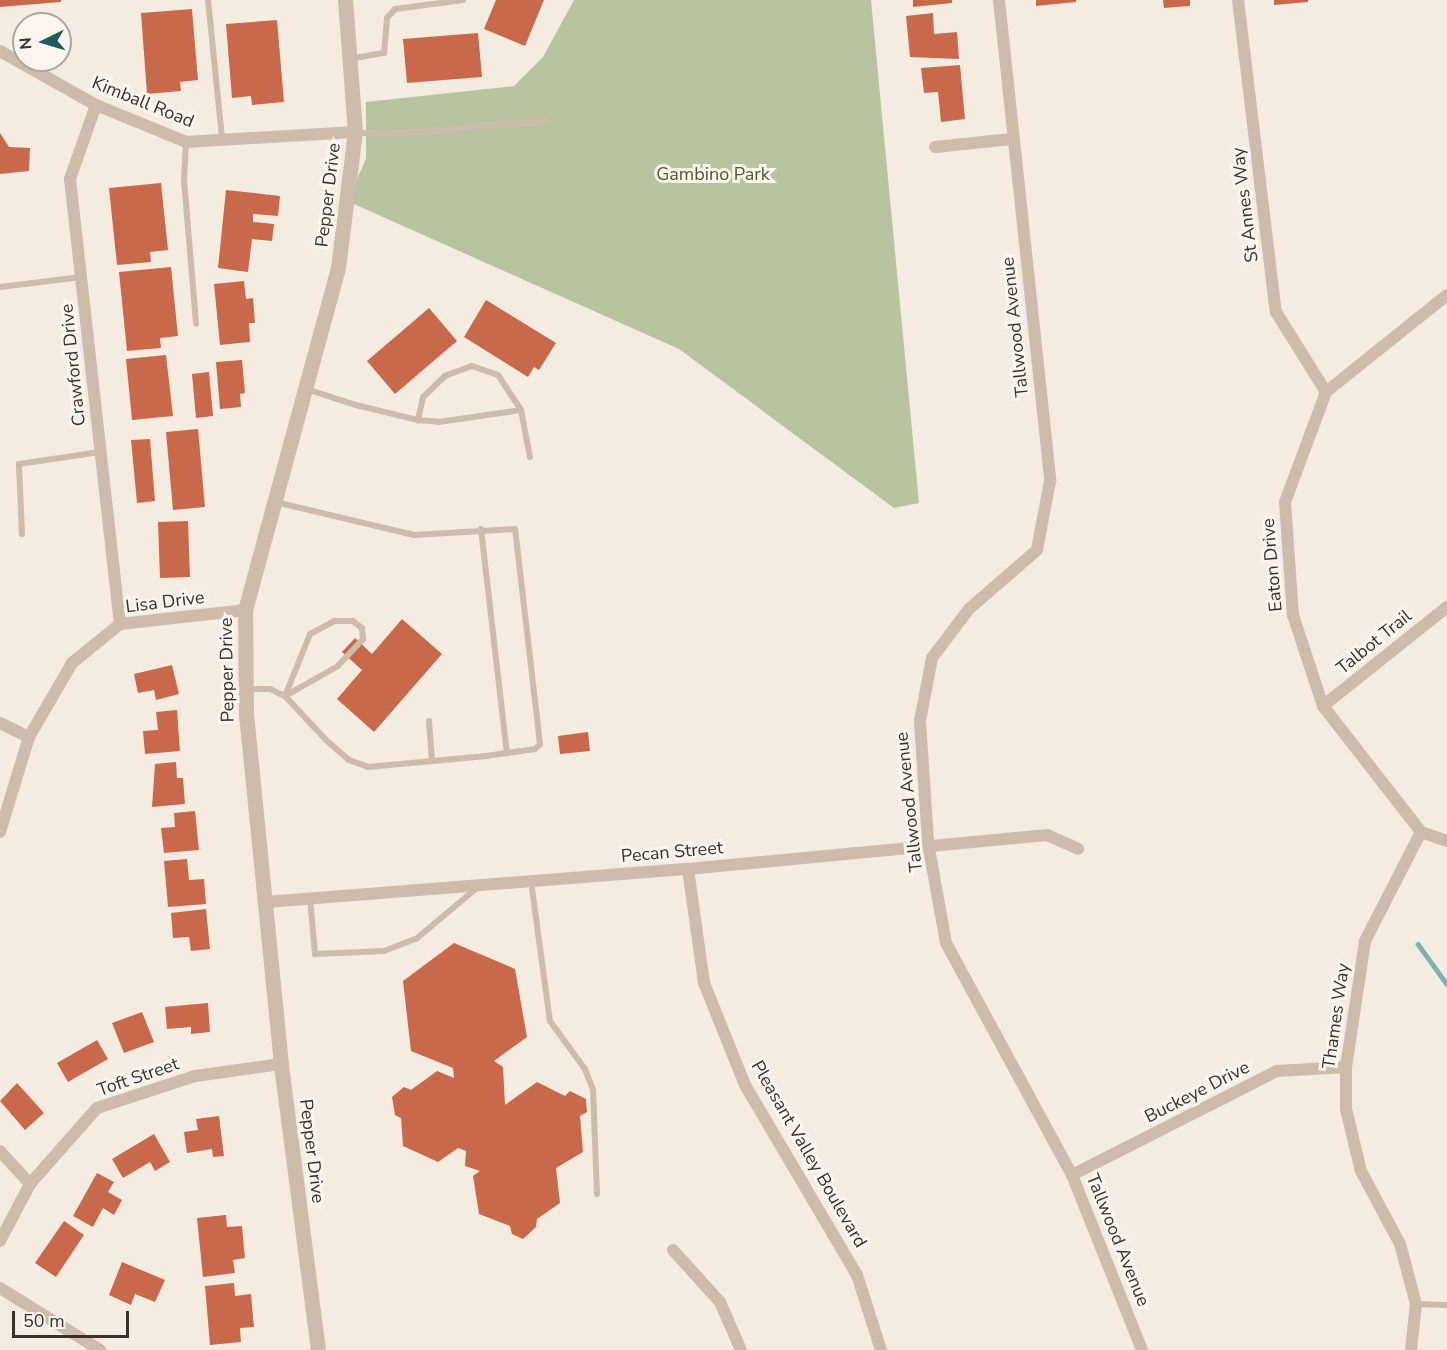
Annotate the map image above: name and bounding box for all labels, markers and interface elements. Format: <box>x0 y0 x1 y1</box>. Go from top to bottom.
north arrow <box>12 12 72 72</box>
text: N <box>15 36 38 50</box>
street label: Kimball Road <box>89 72 197 132</box>
street label: Pepper Drive <box>311 142 345 248</box>
street label: St Annes Way <box>1227 146 1263 264</box>
park label: Gambino Park <box>656 163 770 185</box>
street label: Tallwood Avenue <box>997 256 1033 398</box>
street label: Crawford Drive <box>56 303 90 427</box>
street label: Eaton Drive <box>1257 517 1287 613</box>
street label: Lisa Drive <box>124 586 206 618</box>
street label: Talbot Trail <box>1332 605 1416 679</box>
street label: Pepper Drive <box>215 617 239 723</box>
street label: Tallwood Avenue <box>891 731 927 873</box>
street label: Pecan Street <box>620 837 724 867</box>
street label: Thames Way <box>1318 962 1354 1070</box>
street label: Toft Street <box>94 1053 182 1101</box>
street label: Buckeye Drive <box>1141 1056 1253 1128</box>
street label: Pleasant Valley Boulevard <box>747 1057 871 1251</box>
street label: Pepper Drive <box>295 1098 329 1204</box>
street label: Tallwood Avenue <box>1082 1171 1154 1309</box>
scale bar <box>15 1299 132 1337</box>
text: 50 m <box>23 1309 65 1333</box>

